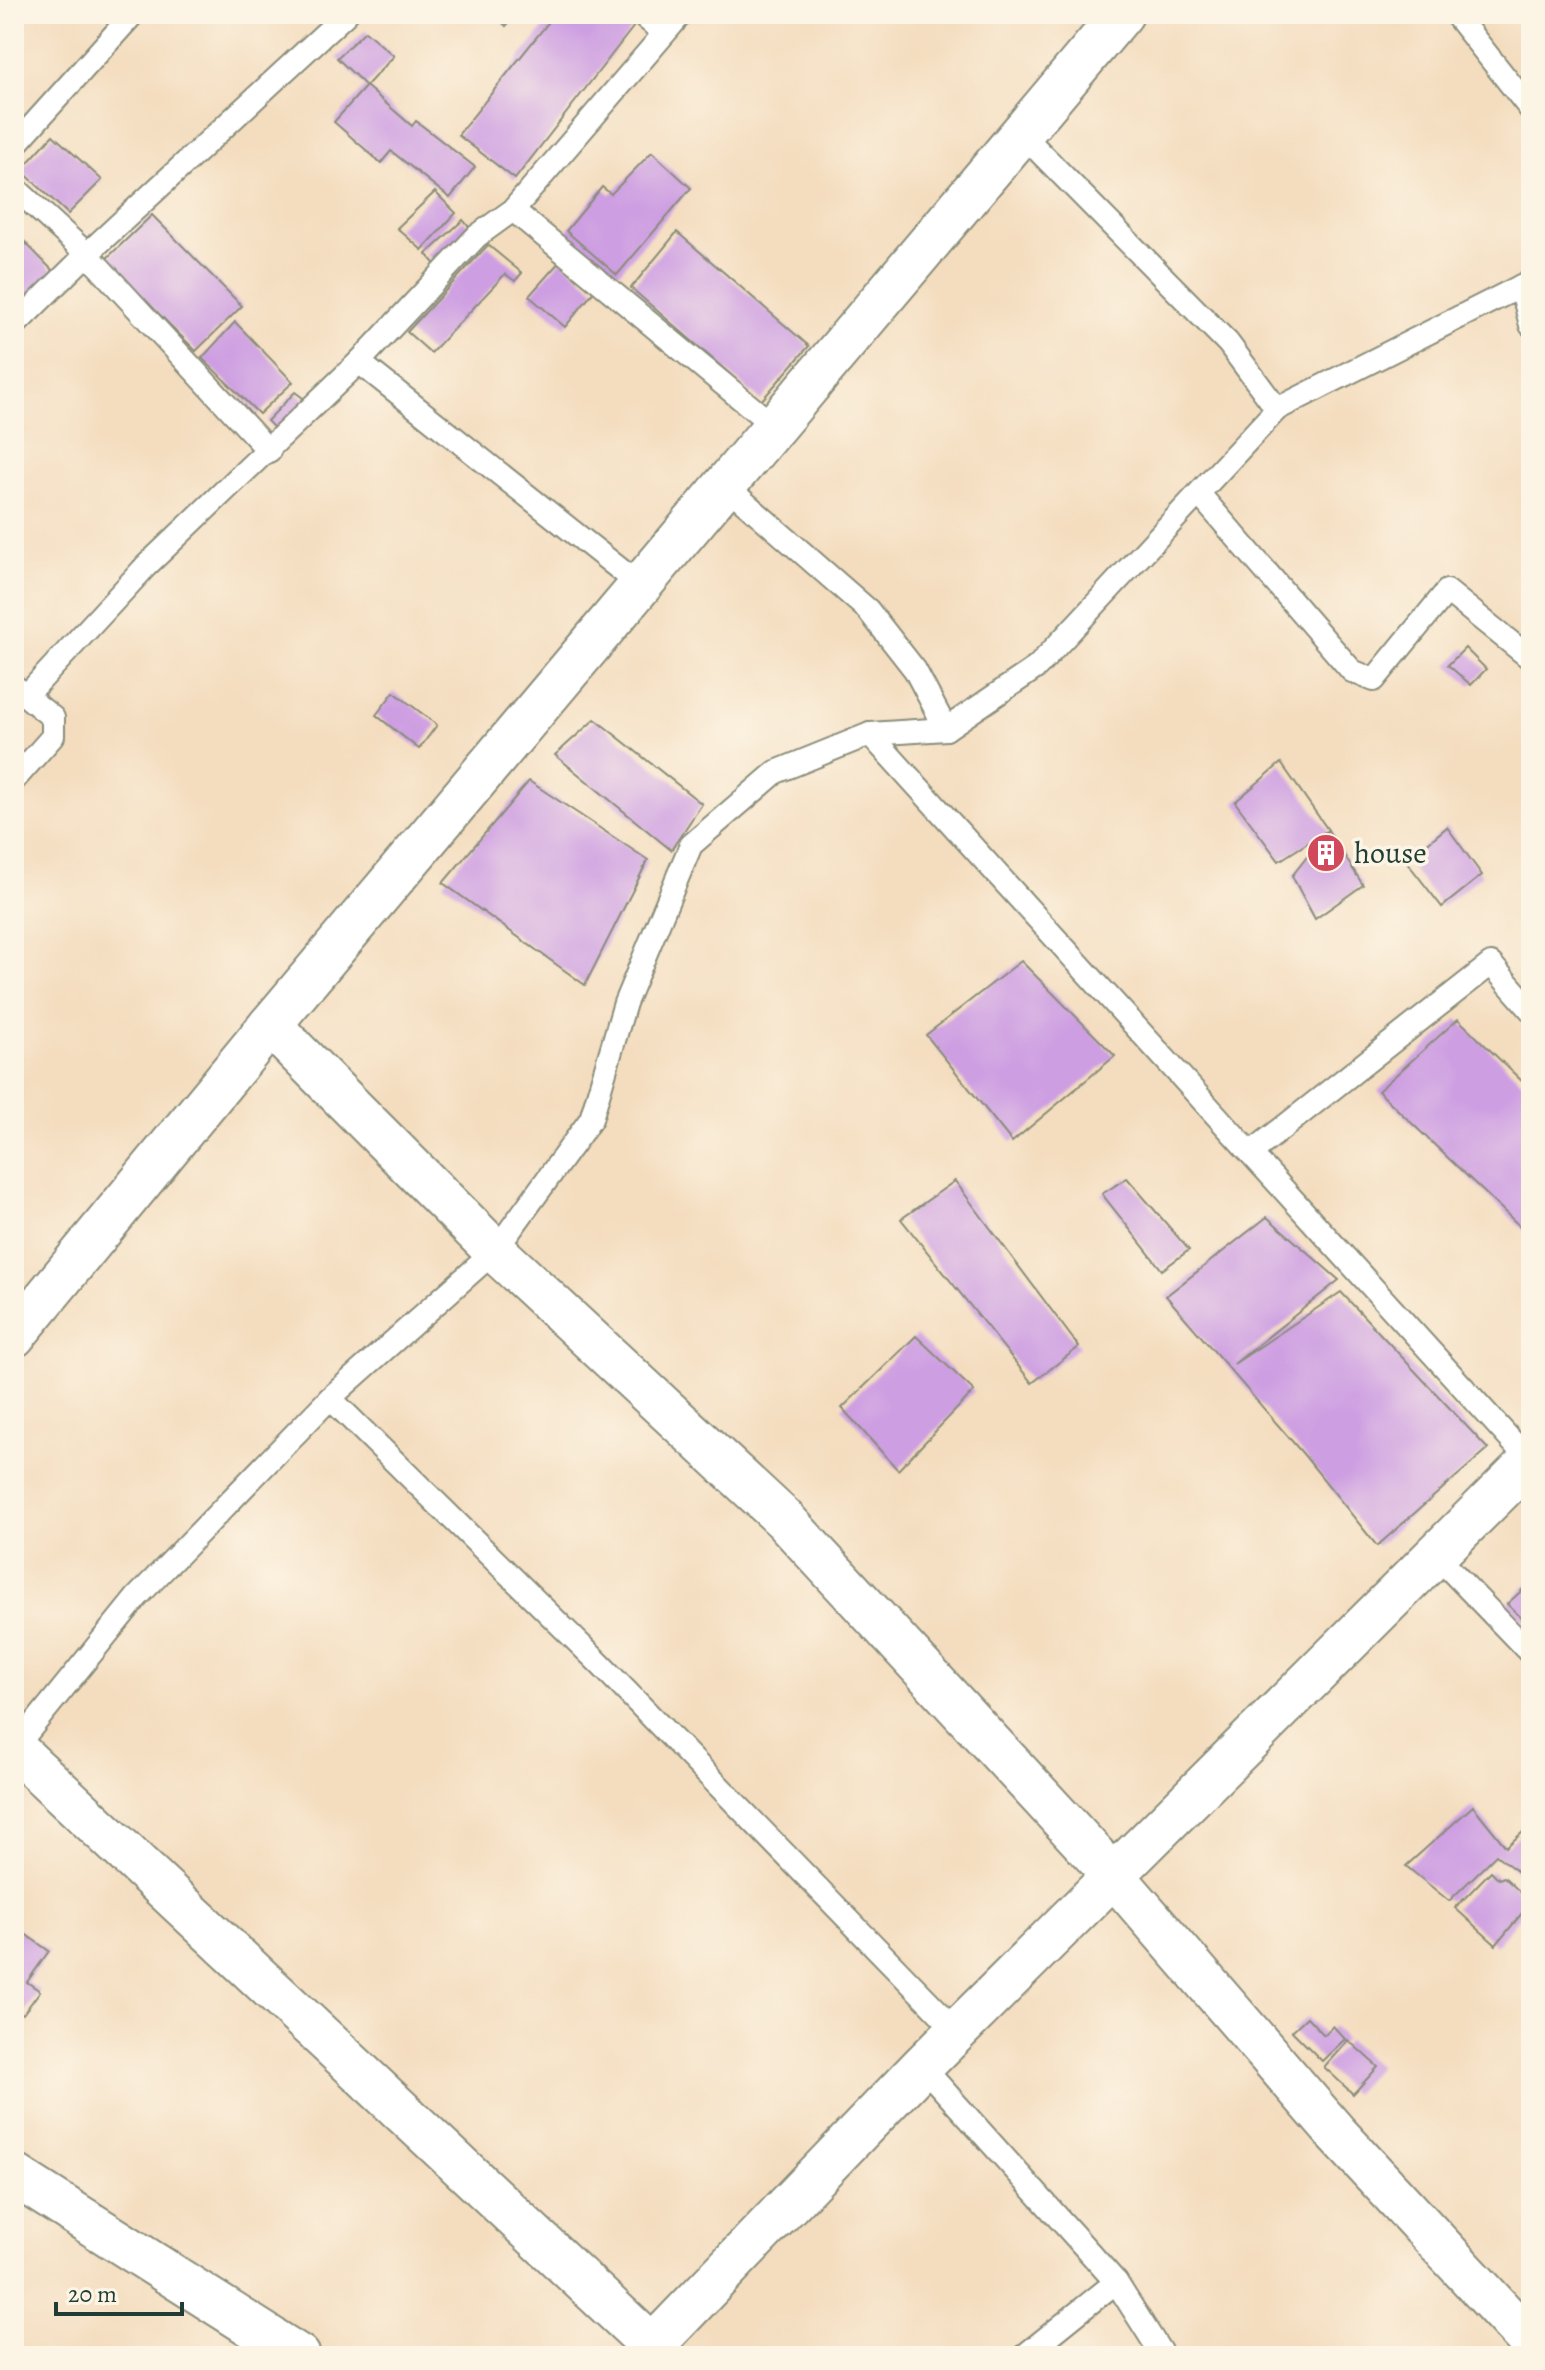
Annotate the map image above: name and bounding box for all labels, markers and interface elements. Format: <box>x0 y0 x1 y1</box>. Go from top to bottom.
building icon: house <box>1305 832 1347 874</box>
place label: house <box>1354 833 1427 873</box>
scale bar <box>56 2266 182 2316</box>
text: 20 m <box>68 2278 117 2310</box>

